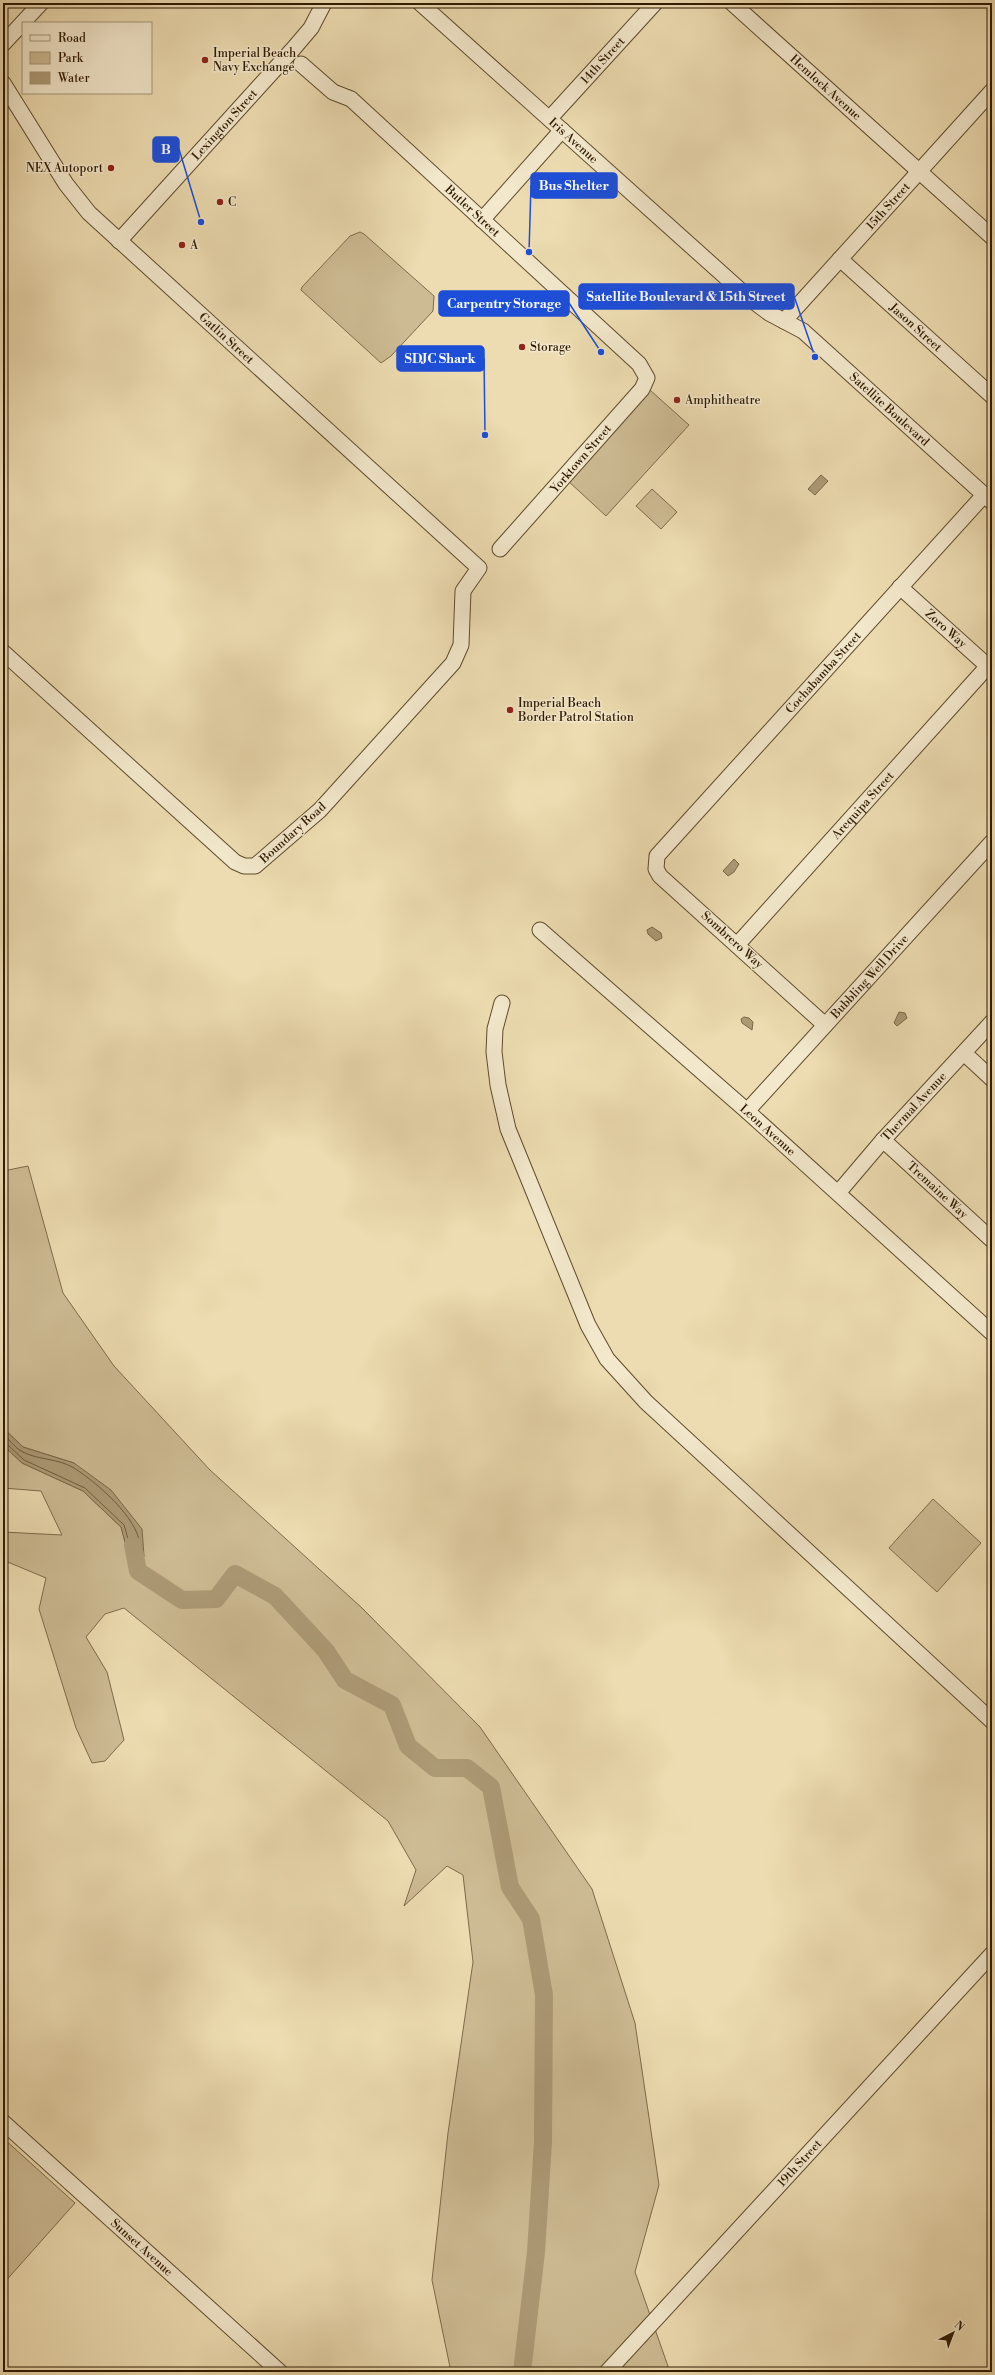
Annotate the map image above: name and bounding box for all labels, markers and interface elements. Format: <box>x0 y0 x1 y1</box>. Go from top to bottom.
legend <box>22 22 152 94</box>
text: Road <box>58 31 86 46</box>
street label: 14th Street <box>577 33 628 87</box>
place label: Imperial Beach Navy Exchange <box>213 46 296 75</box>
text: Park <box>58 51 84 66</box>
street label: Hemlock Avenue <box>787 51 864 123</box>
marker: Imperial Beach Navy Exchange <box>200 55 210 65</box>
text: Water <box>57 71 90 86</box>
street label: Lexington Street <box>189 86 261 163</box>
street label: Iris Avenue <box>546 114 601 167</box>
callout: B <box>153 137 179 162</box>
text: B <box>161 142 171 158</box>
place label: NEX Autoport <box>26 161 104 176</box>
marker: NEX Autoport <box>106 163 116 173</box>
callout: Bus Shelter <box>531 173 617 198</box>
text: Bus Shelter <box>539 178 610 194</box>
street label: 15th Street <box>863 179 914 233</box>
street label: Butler Street <box>441 181 504 240</box>
place label: C <box>228 195 236 210</box>
marker: C <box>215 197 225 207</box>
place label: A <box>189 238 199 253</box>
marker: A <box>177 240 187 250</box>
callout: Satellite Boulevard & 15th Street <box>579 284 794 309</box>
text: Satellite Boulevard & 15th Street <box>587 289 786 305</box>
callout: Carpentry Storage <box>439 291 569 316</box>
text: Carpentry Storage <box>447 296 561 312</box>
street label: Jason Street <box>886 299 946 355</box>
street label: Gatlin Street <box>196 309 258 367</box>
place label: Storage <box>530 340 571 355</box>
marker: Storage <box>517 342 527 352</box>
callout: SDJC Shark <box>397 346 484 371</box>
text: SDJC Shark <box>405 351 476 367</box>
street label: Satellite Boulevard <box>846 369 933 449</box>
place label: Amphitheatre <box>684 393 761 408</box>
marker: Amphitheatre <box>672 395 682 405</box>
street label: Yorktown Street <box>546 421 615 497</box>
street label: Zoro Way <box>922 606 970 651</box>
street label: Cochabamba Street <box>782 628 865 717</box>
place label: Imperial Beach Border Patrol Station <box>517 696 634 725</box>
marker: Imperial Beach Border Patrol Station <box>505 705 515 715</box>
street label: Arequipa Street <box>828 768 897 843</box>
street label: Boundary Road <box>256 799 329 867</box>
street label: Sombrero Way <box>698 908 766 972</box>
street label: Bubbling Well Drive <box>827 931 912 1022</box>
street label: Thermal Avenue <box>878 1069 950 1144</box>
street label: Leon Avenue <box>737 1101 799 1159</box>
street label: Tremaine Way <box>904 1158 971 1222</box>
street label: 19th Street <box>774 2136 825 2190</box>
street label: Sunset Avenue <box>108 2215 176 2279</box>
north arrow <box>933 2313 973 2353</box>
text: N <box>951 2318 967 2335</box>

